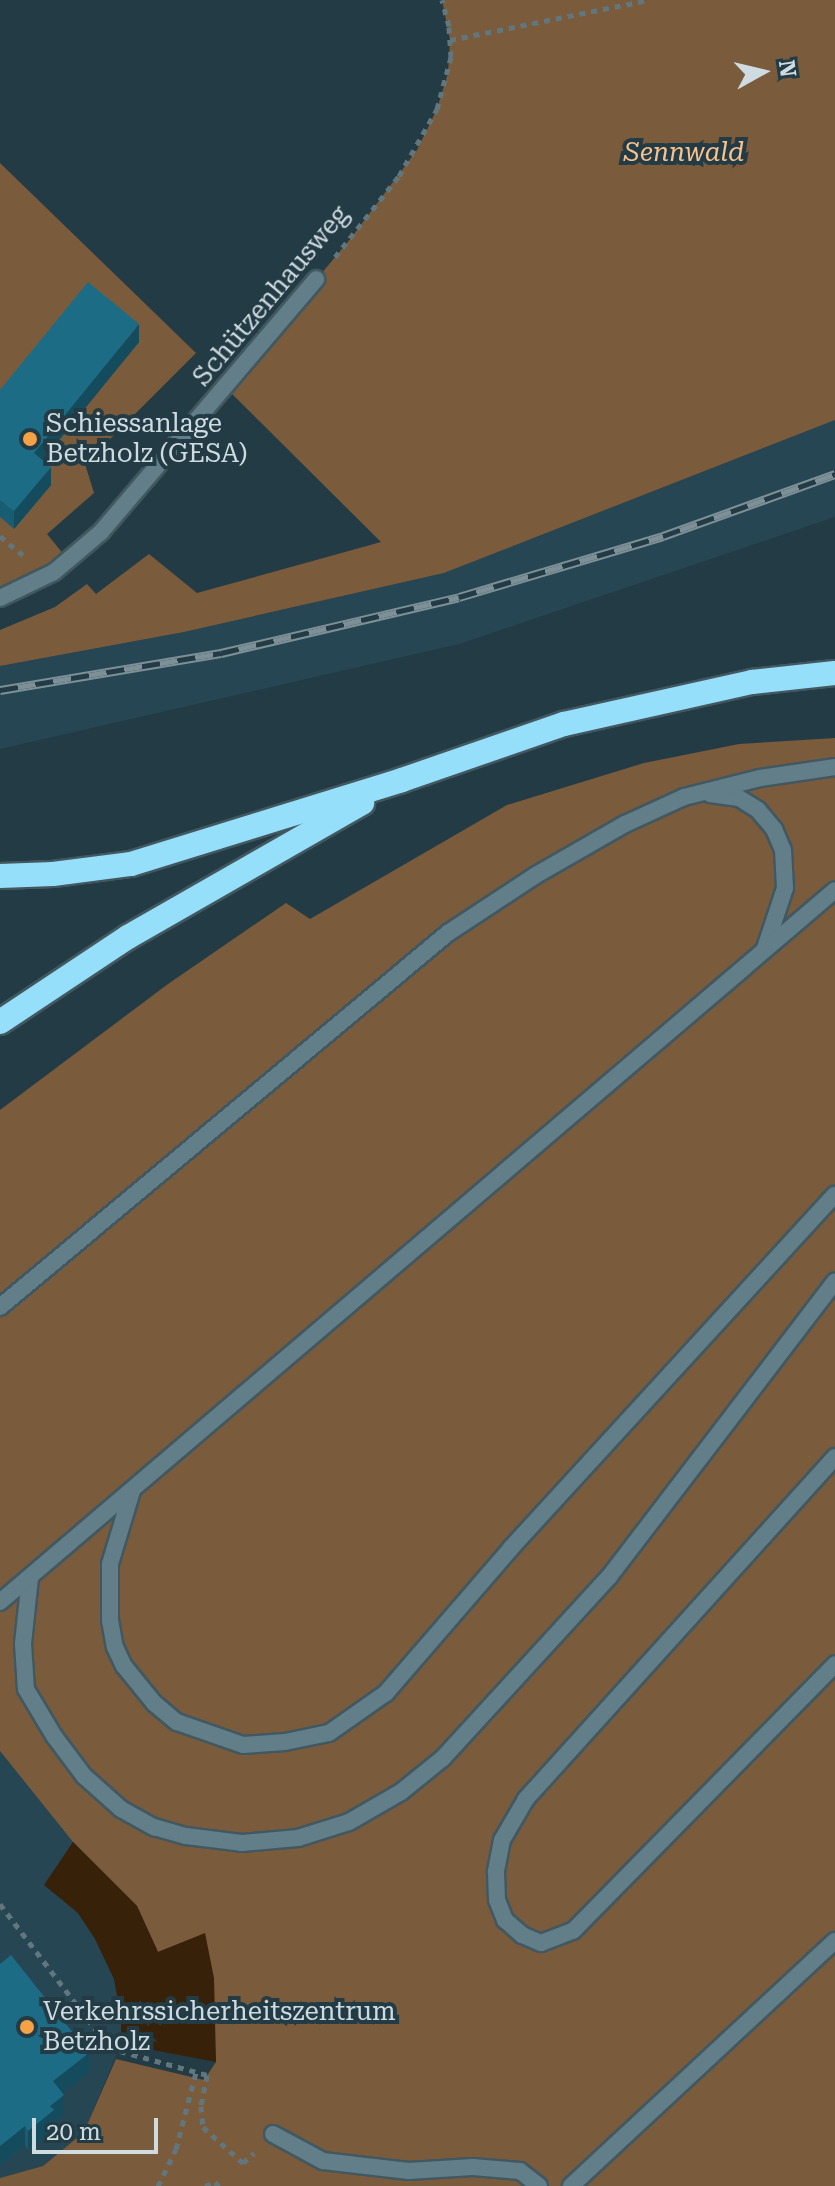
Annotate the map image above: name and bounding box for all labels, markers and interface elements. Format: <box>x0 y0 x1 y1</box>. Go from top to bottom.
north arrow <box>723 32 803 112</box>
text: N <box>774 58 801 79</box>
park label: Sennwald <box>624 137 744 169</box>
street label: Schützenhausweg <box>186 199 356 393</box>
place label: Schiessanlage Betzholz (GESA) <box>46 408 248 470</box>
marker: Schiessanlage Betzholz (GESA) <box>21 430 39 448</box>
place label: Verkehrssicherheitszentrum Betzholz <box>43 1996 396 2058</box>
marker: Verkehrssicherheitszentrum Betzholz <box>18 2018 36 2036</box>
scale bar <box>36 2102 162 2152</box>
text: 20 m <box>46 2118 101 2146</box>

